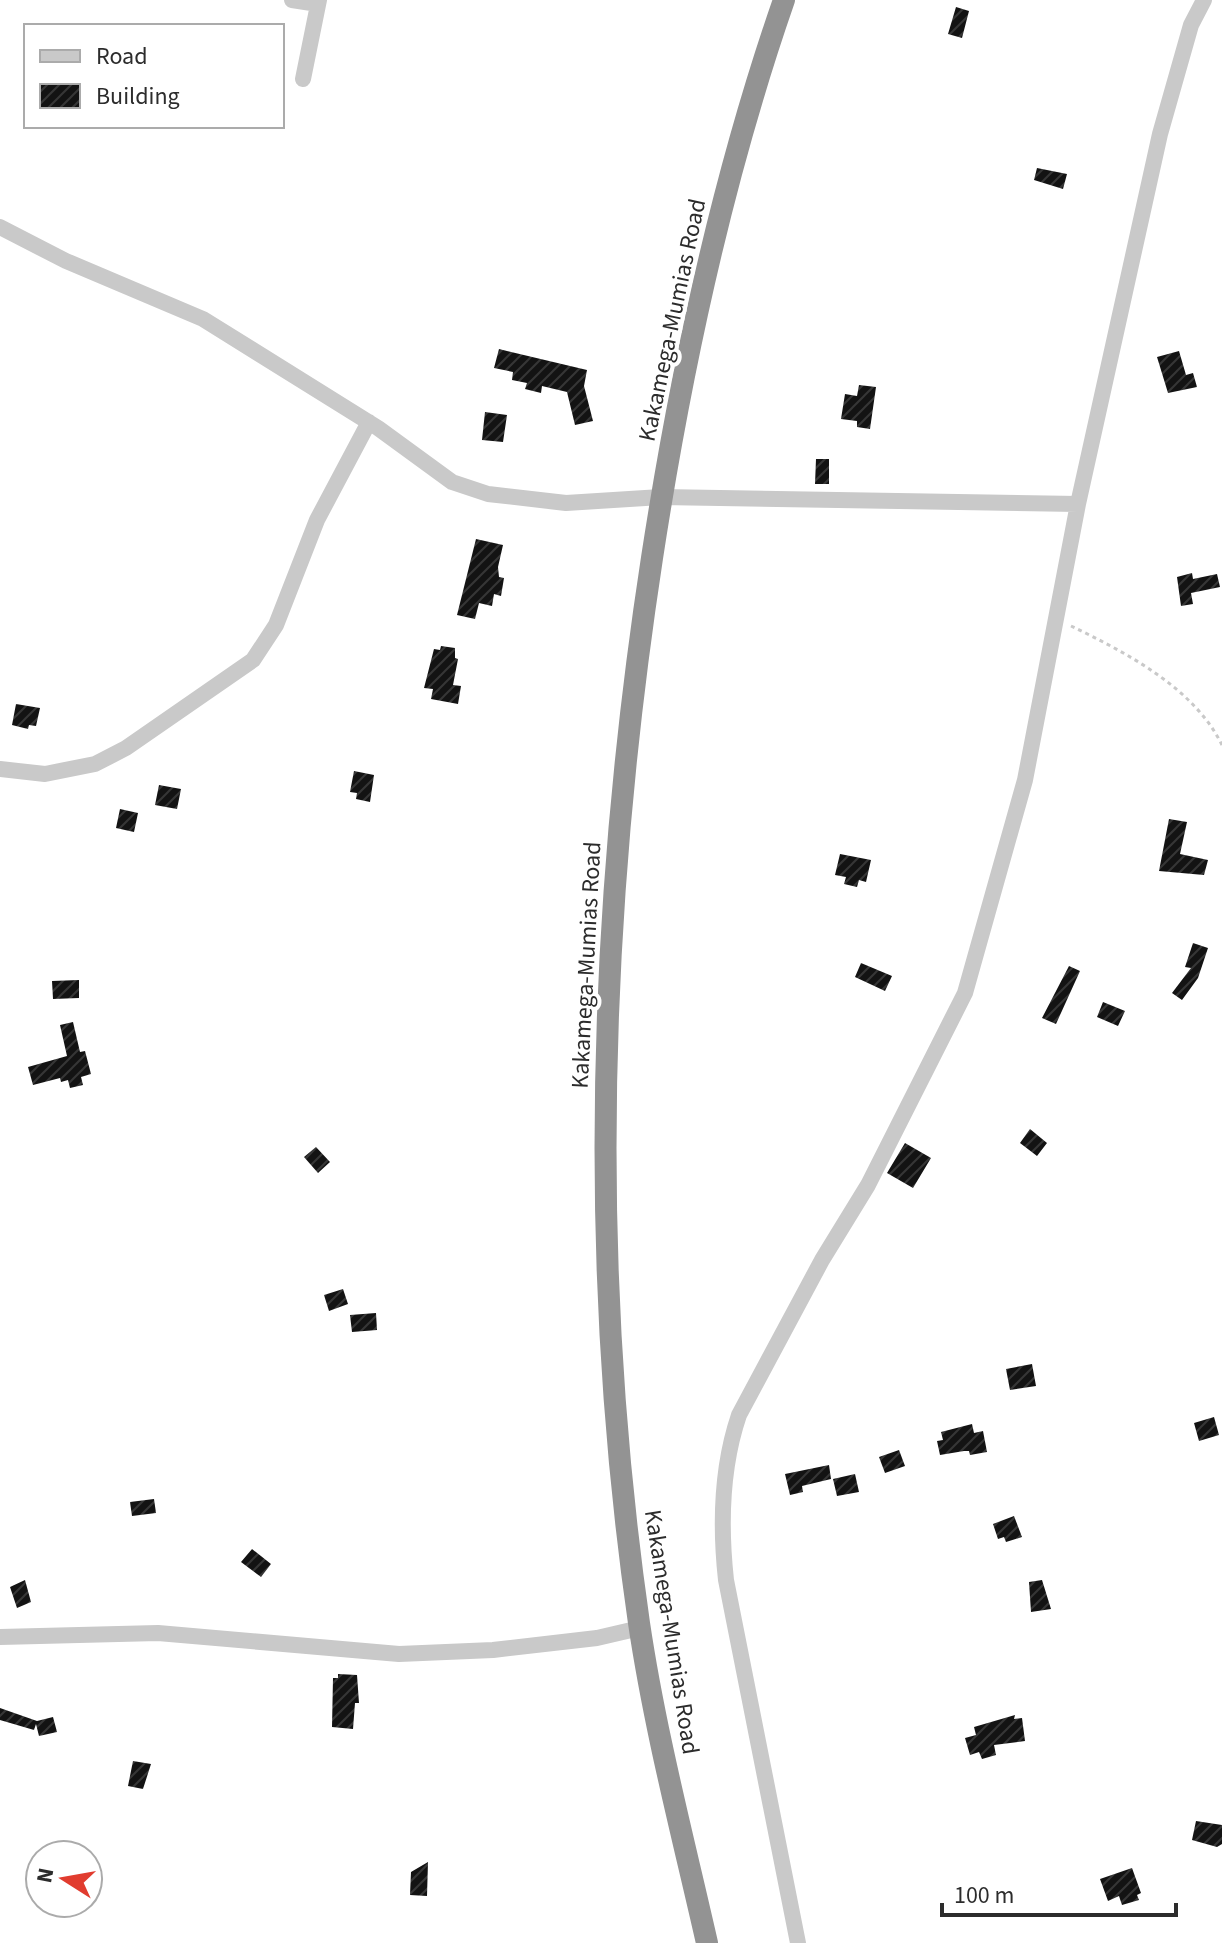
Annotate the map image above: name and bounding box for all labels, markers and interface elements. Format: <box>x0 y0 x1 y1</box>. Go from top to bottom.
legend <box>24 24 284 128</box>
text: Road <box>96 39 148 74</box>
text: Building <box>96 79 180 114</box>
street label: Kakamega-Mumias Road <box>630 196 715 445</box>
street label: Kakamega-Mumias Road <box>563 841 610 1089</box>
street label: Kakamega-Mumias Road <box>635 1507 708 1757</box>
north arrow <box>24 1839 104 1919</box>
text: N <box>28 1865 62 1886</box>
scale bar <box>942 1867 1176 1917</box>
text: 100 m <box>954 1878 1014 1913</box>

